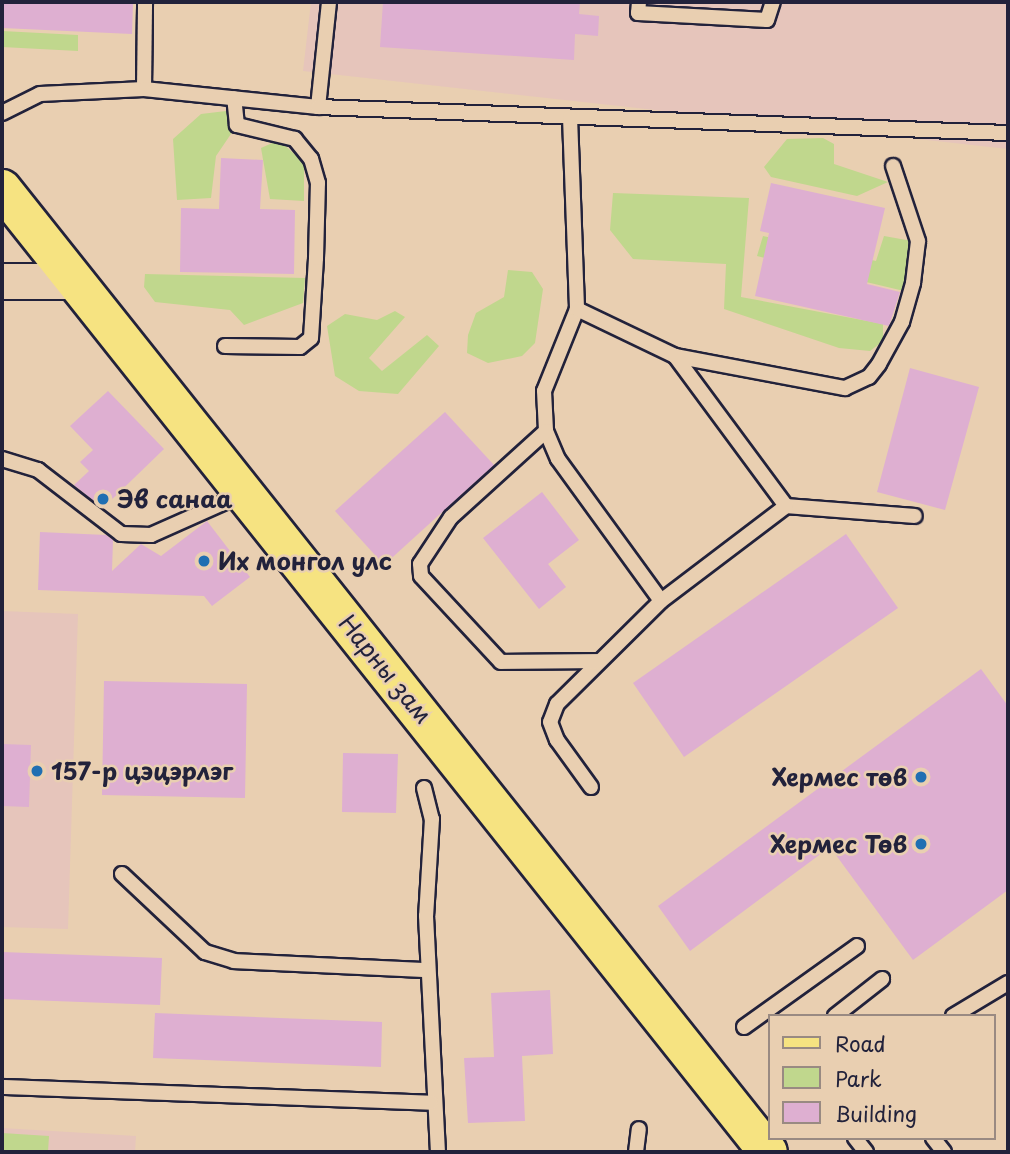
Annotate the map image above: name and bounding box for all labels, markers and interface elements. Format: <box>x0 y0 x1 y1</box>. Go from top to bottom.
place label: Эв санаа <box>117 485 233 513</box>
marker: Эв санаа <box>95 491 111 507</box>
place label: Их монгол улс <box>218 547 395 575</box>
marker: Их монгол улс <box>196 553 212 569</box>
street label: Нарны зам <box>332 608 440 730</box>
place label: 157-р цэцэрлэг <box>51 757 234 785</box>
marker: 157-р цэцэрлэг <box>29 763 45 779</box>
place label: Хермес төв <box>770 763 907 791</box>
marker: Хермес төв <box>913 769 929 785</box>
place label: Хермес Төв <box>768 830 907 858</box>
marker: Хермес Төв <box>913 836 929 852</box>
legend <box>768 1014 996 1140</box>
text: Road <box>835 1027 886 1059</box>
text: Park <box>835 1062 882 1094</box>
text: Building <box>835 1097 917 1129</box>

